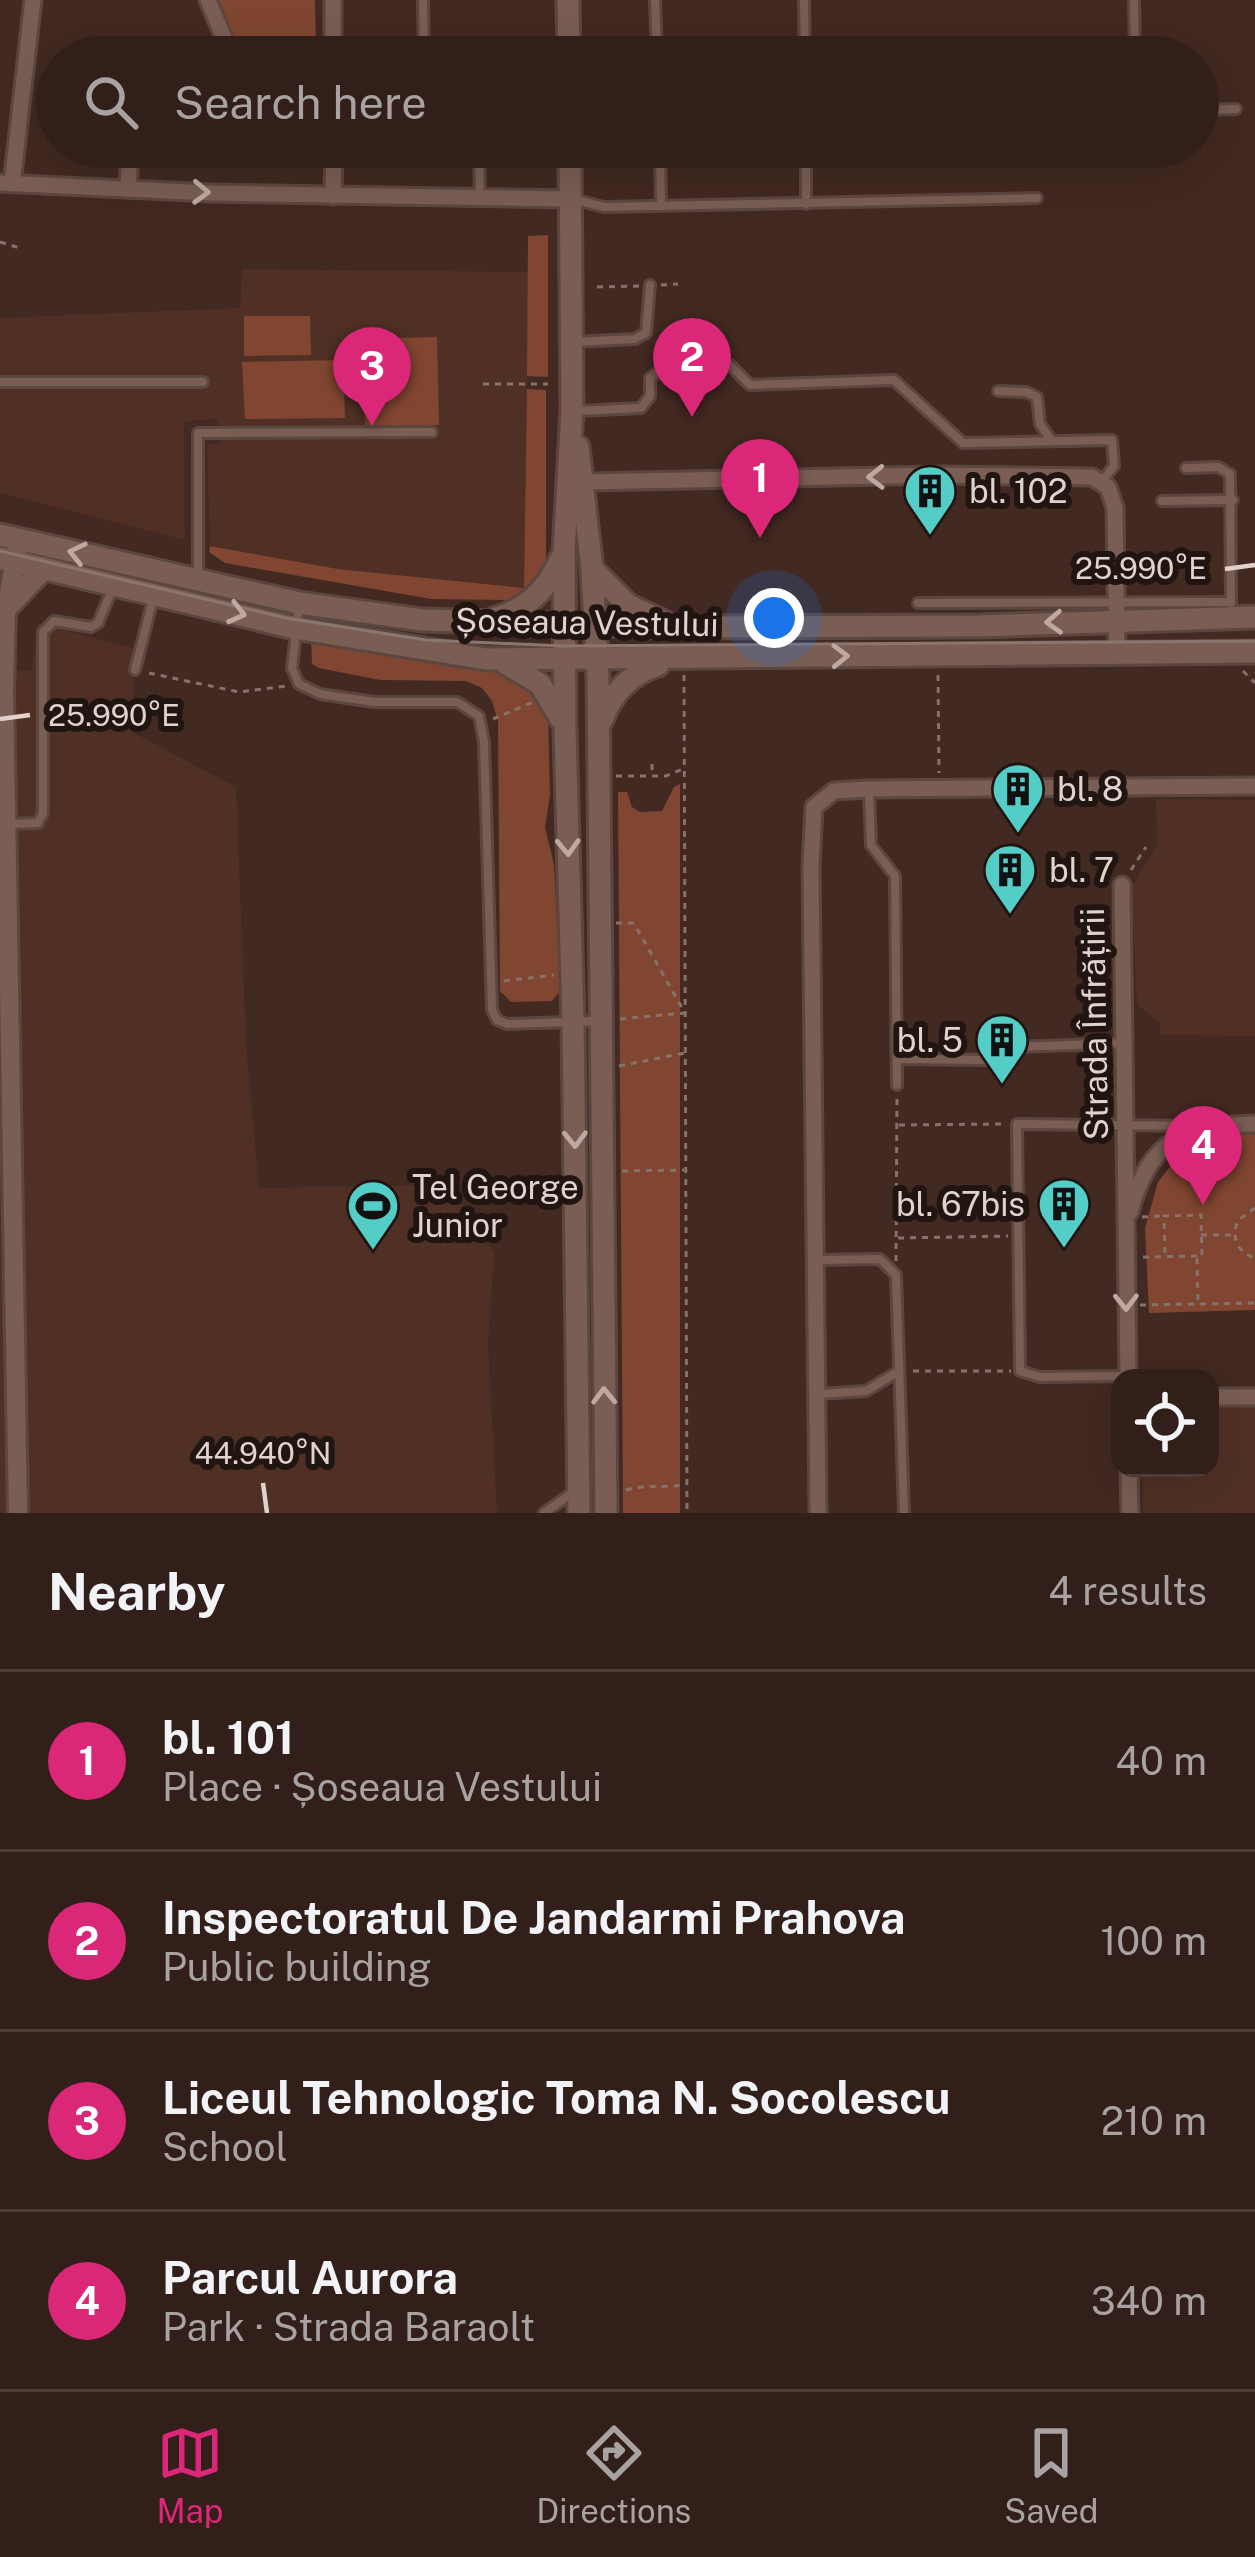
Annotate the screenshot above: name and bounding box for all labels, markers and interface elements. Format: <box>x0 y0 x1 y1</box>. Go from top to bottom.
search box <box>36 36 1219 168</box>
icon: search <box>78 69 144 135</box>
text: Search here <box>174 76 427 129</box>
one-way arrow <box>192 179 211 205</box>
pin: 2 <box>653 318 731 417</box>
pin: 3 <box>333 327 411 426</box>
pin: 1 <box>721 439 799 538</box>
one-way arrow <box>866 463 885 489</box>
building icon: bl. 102 <box>902 463 958 537</box>
place label: bl. 102 <box>969 472 1067 510</box>
one-way arrow <box>68 541 88 566</box>
text: 25.990°E <box>1075 550 1207 586</box>
your location <box>744 588 804 648</box>
one-way arrow <box>226 599 246 624</box>
street label: Șoseaua Vestului <box>455 601 719 643</box>
one-way arrow <box>1044 609 1063 635</box>
one-way arrow <box>832 643 850 669</box>
text: 25.990°E <box>48 697 180 733</box>
building icon: bl. 8 <box>990 761 1046 835</box>
place label: bl. 8 <box>1057 770 1123 808</box>
one-way arrow <box>555 838 581 857</box>
building icon: bl. 7 <box>982 842 1038 916</box>
place label: bl. 7 <box>1049 851 1114 889</box>
street label: Strada Înfrățirii <box>1073 908 1115 1140</box>
building icon: bl. 5 <box>974 1012 1030 1086</box>
place label: bl. 5 <box>897 1021 963 1059</box>
pin: 4 <box>1164 1106 1242 1205</box>
one-way arrow <box>561 1130 587 1149</box>
place label: Tel George Junior <box>412 1168 579 1244</box>
building icon: bl. 67bis <box>1036 1176 1092 1250</box>
sports icon: Tel George Junior <box>345 1178 401 1252</box>
place label: bl. 67bis <box>896 1185 1025 1223</box>
one-way arrow <box>1113 1293 1139 1312</box>
map controls <box>1111 1369 1219 1477</box>
button: locate <box>1111 1369 1219 1477</box>
one-way arrow <box>592 1386 618 1405</box>
text: 44.940°N <box>195 1435 331 1471</box>
text: Nearby <box>48 1562 225 1621</box>
text: 4 results <box>1048 1568 1207 1614</box>
text: bl. 101 <box>162 1711 294 1764</box>
text: 1 <box>79 1738 95 1784</box>
text: 40 m <box>1115 1738 1207 1784</box>
text: Place · Șoseaua Vestului <box>162 1764 602 1810</box>
text: Inspectoratul De Jandarmi Prahova <box>162 1891 905 1944</box>
text: 2 <box>75 1918 99 1964</box>
text: 100 m <box>1100 1918 1207 1964</box>
text: Public building <box>162 1944 432 1990</box>
text: Liceul Tehnologic Toma N. Socolescu <box>162 2071 950 2124</box>
text: 3 <box>74 2098 100 2144</box>
text: 210 m <box>1101 2098 1207 2144</box>
text: School <box>162 2124 287 2170</box>
text: Parcul Aurora <box>162 2251 458 2304</box>
text: 4 <box>74 2278 100 2324</box>
text: 340 m <box>1091 2278 1207 2324</box>
text: Park · Strada Baraolt <box>162 2304 535 2350</box>
tab: Map <box>156 2420 223 2530</box>
tab: Directions <box>536 2420 691 2530</box>
tab: Saved <box>1004 2420 1099 2530</box>

